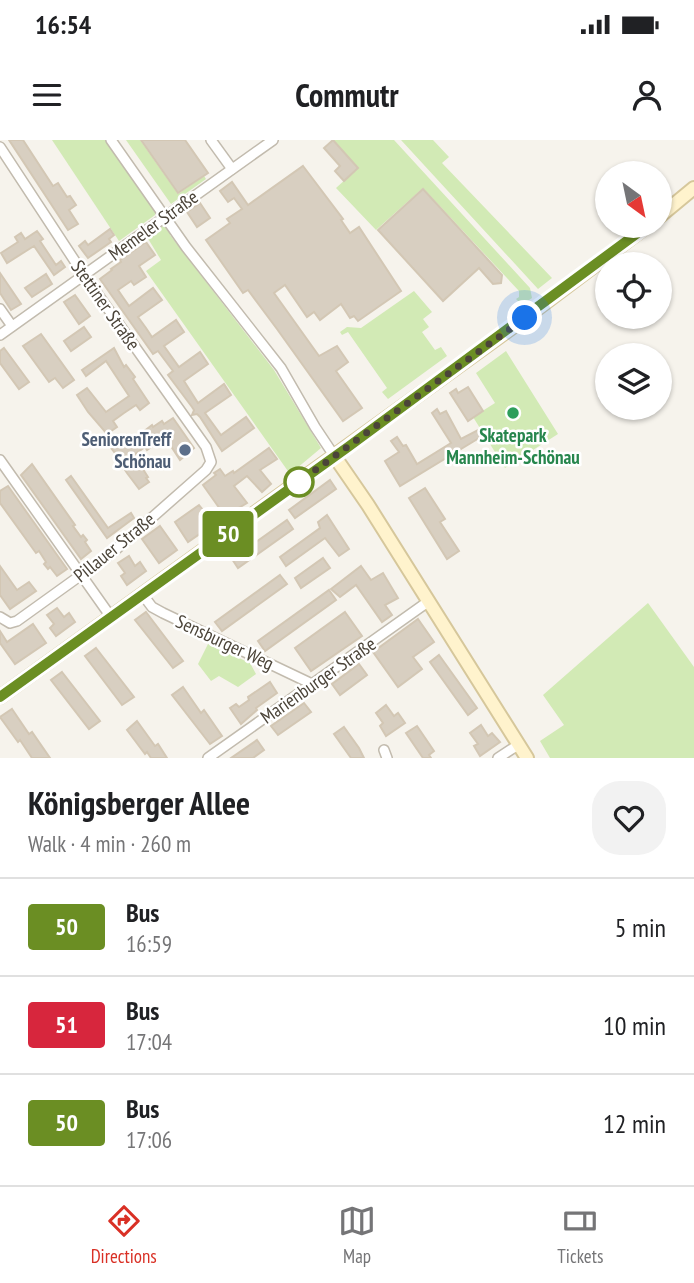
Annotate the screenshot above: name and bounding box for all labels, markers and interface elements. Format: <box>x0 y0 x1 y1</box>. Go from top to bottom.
text: 16:54 <box>35 8 91 41</box>
text: Commutr <box>295 74 399 116</box>
icon: menu <box>28 76 66 114</box>
icon: person <box>628 76 666 114</box>
north arrow <box>595 161 672 238</box>
map controls <box>595 161 672 420</box>
street label: Memeler Straße <box>103 184 203 266</box>
button: locate <box>595 252 672 329</box>
street label: Stettiner Straße <box>66 255 146 355</box>
your location <box>507 300 542 335</box>
button: layers <box>595 343 672 420</box>
marker: Skatepark Mannheim-Schönau <box>505 405 521 421</box>
place label: Skatepark Mannheim-Schönau <box>446 423 580 469</box>
place label: SeniorenTreff Schönau <box>82 427 172 473</box>
marker: SeniorenTreff Schönau <box>177 442 193 458</box>
unlabelled marker <box>284 467 314 497</box>
street label: Pillauer Straße <box>68 507 160 587</box>
line badge: 50 <box>196 511 260 557</box>
text: 50 <box>217 518 239 549</box>
street label: Sensburger Weg <box>172 609 278 675</box>
street label: Marienburger Straße <box>256 631 380 729</box>
text: Königsberger Allee <box>28 781 250 824</box>
button: heart <box>592 781 666 855</box>
text: Walk · 4 min · 260 m <box>28 829 191 858</box>
text: Bus <box>126 896 159 929</box>
text: 50 <box>55 911 78 942</box>
text: 5 min <box>615 911 666 944</box>
text: 16:59 <box>126 929 172 958</box>
text: Bus <box>126 994 159 1027</box>
text: 51 <box>55 1009 78 1040</box>
text: 10 min <box>603 1009 666 1042</box>
text: 17:04 <box>126 1027 172 1056</box>
text: Bus <box>126 1092 159 1125</box>
text: 50 <box>55 1107 78 1138</box>
text: 12 min <box>603 1107 666 1140</box>
text: 17:06 <box>126 1125 172 1154</box>
tab: Directions <box>91 1202 157 1268</box>
tab: Map <box>338 1202 376 1268</box>
tab: Tickets <box>557 1202 603 1268</box>

